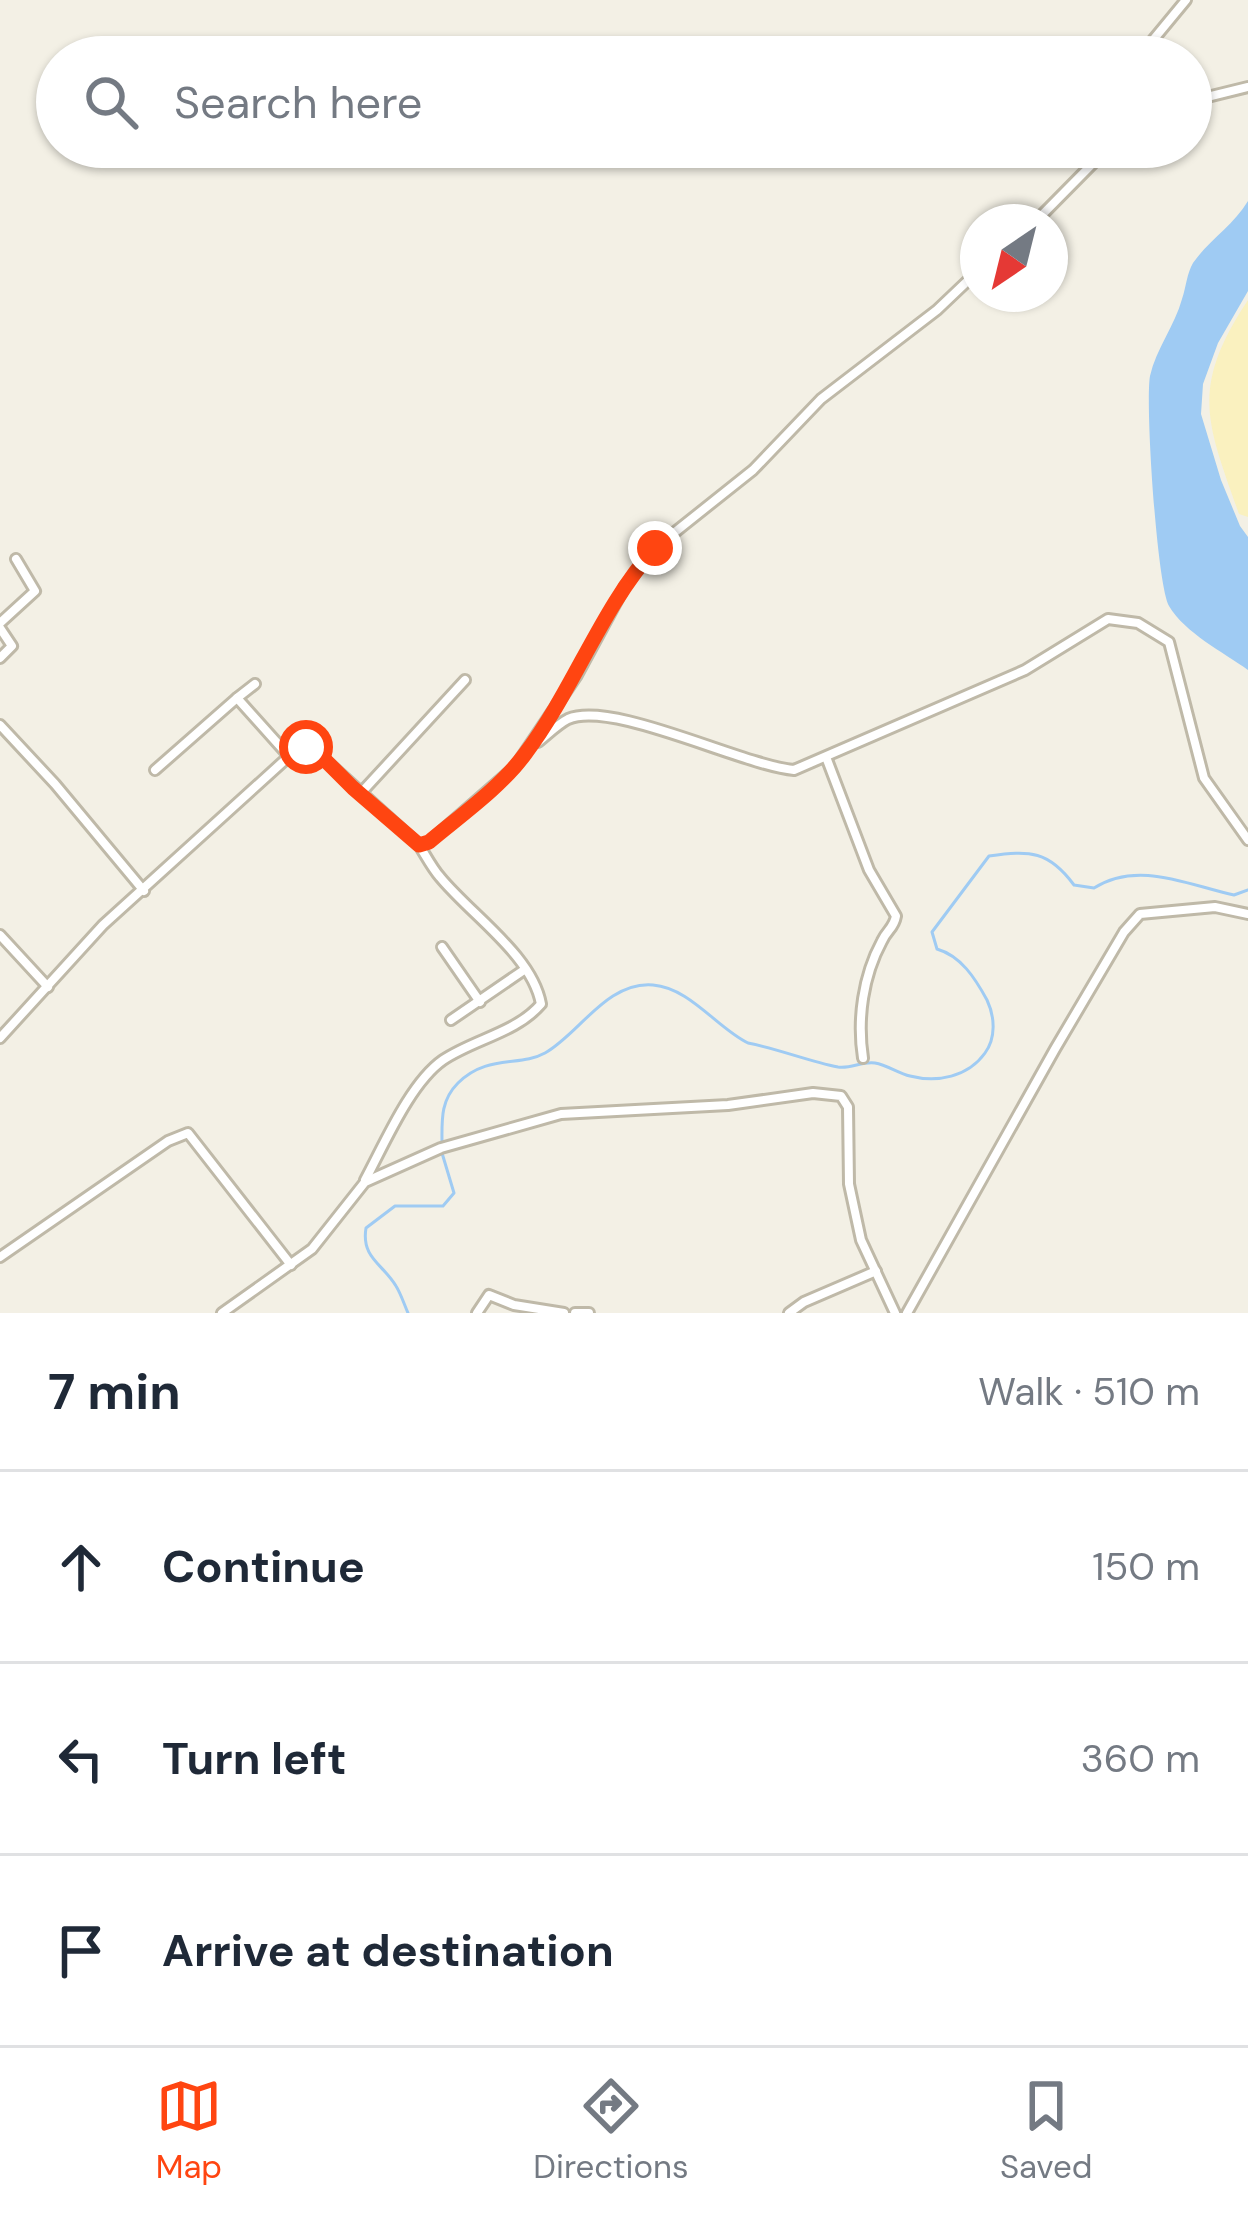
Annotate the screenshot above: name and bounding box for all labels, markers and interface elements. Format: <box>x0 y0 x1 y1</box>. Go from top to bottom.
search box <box>36 36 1212 168</box>
icon: search <box>78 69 144 135</box>
text: Search here <box>174 73 422 132</box>
north arrow <box>960 204 1068 312</box>
route end <box>628 521 682 575</box>
route start <box>279 720 333 774</box>
text: 7 min <box>48 1358 181 1425</box>
text: Walk · 510 m <box>978 1366 1200 1417</box>
icon: ahead <box>48 1534 114 1600</box>
text: Continue <box>162 1537 365 1596</box>
text: 150 m <box>1092 1541 1200 1592</box>
icon: left <box>48 1726 114 1792</box>
text: Turn left <box>162 1729 346 1788</box>
text: 360 m <box>1081 1733 1200 1784</box>
icon: arrive <box>48 1918 114 1984</box>
text: Arrive at destination <box>162 1921 614 1980</box>
tab: Map <box>156 2073 222 2188</box>
tab: Directions <box>533 2073 689 2188</box>
tab: Saved <box>1000 2073 1092 2188</box>

